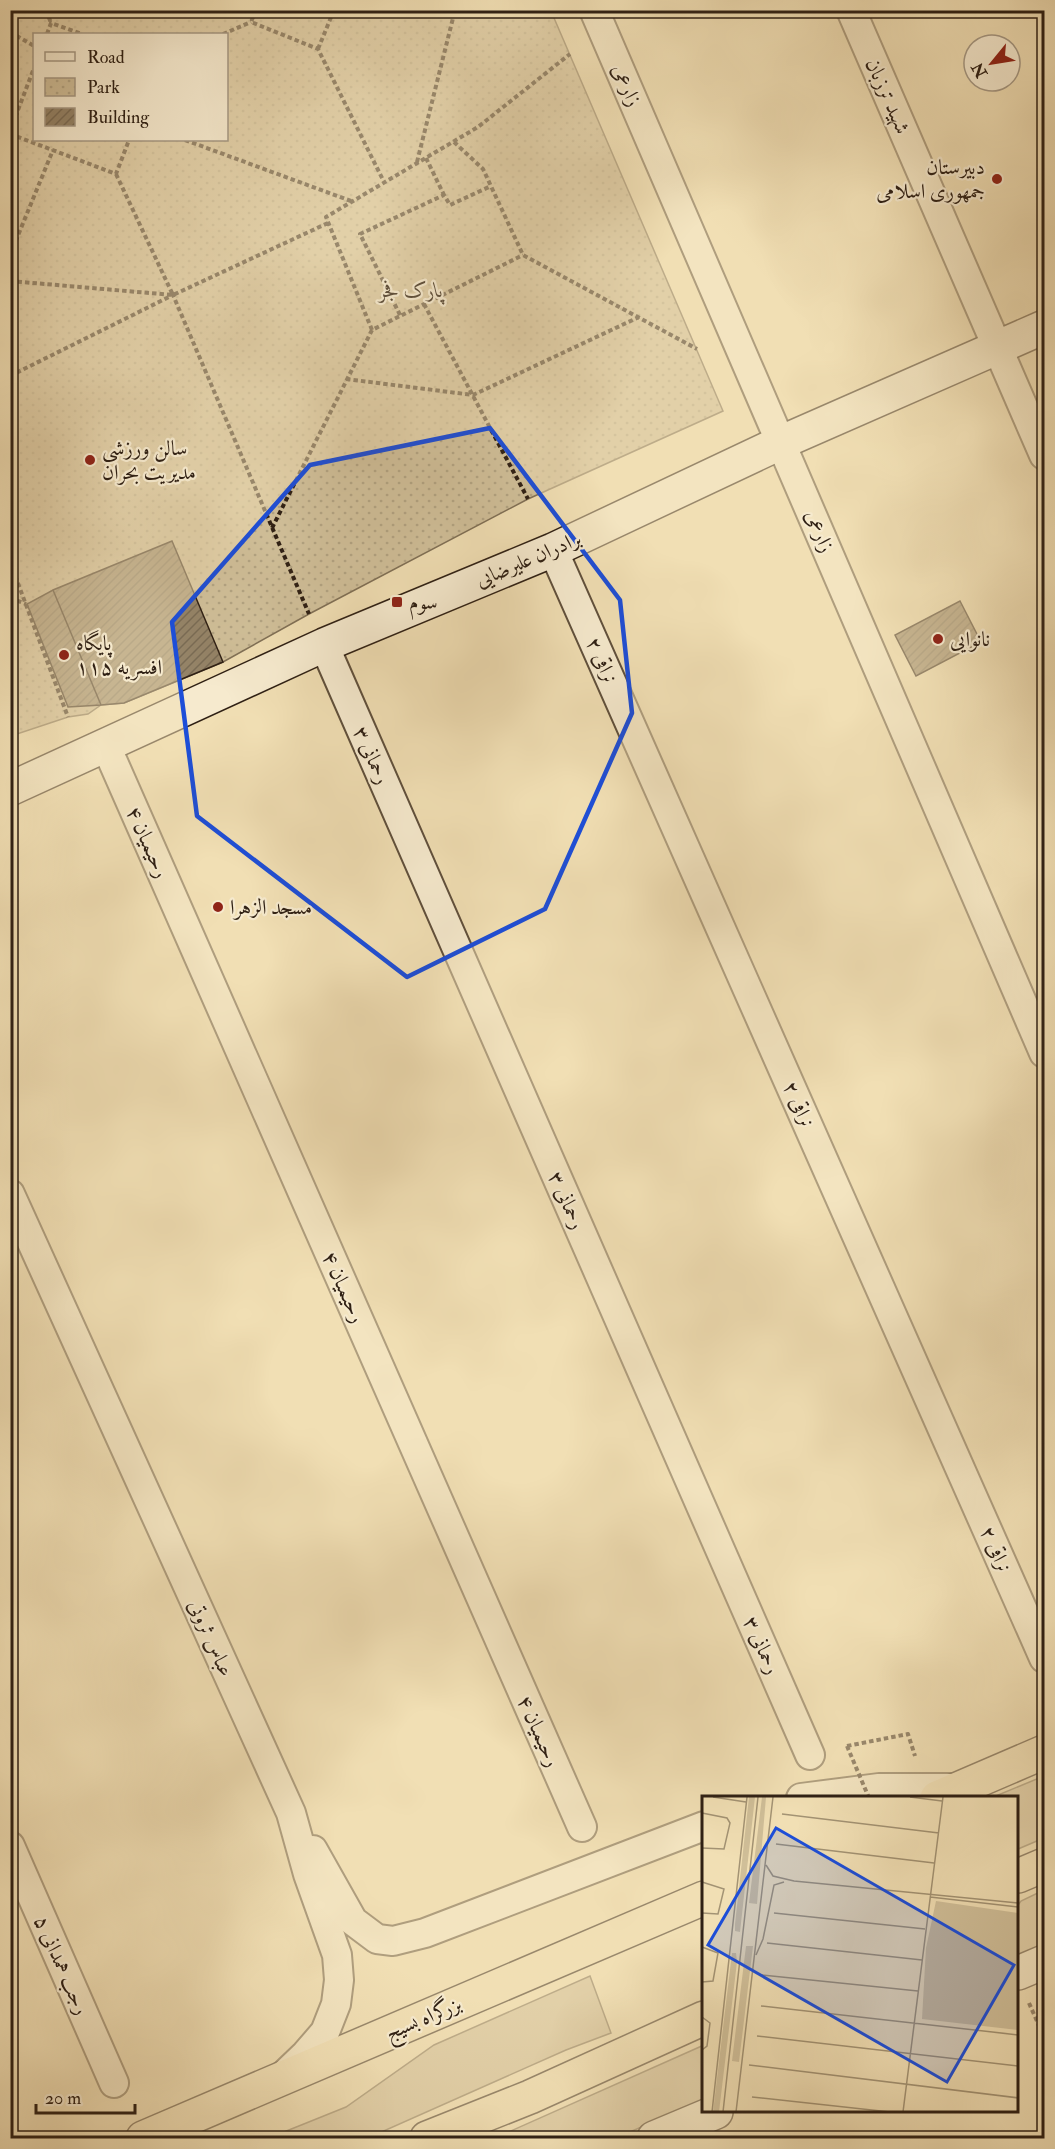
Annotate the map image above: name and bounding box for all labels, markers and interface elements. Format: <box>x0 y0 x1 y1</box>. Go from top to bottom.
legend <box>33 33 228 141</box>
north arrow <box>962 33 1022 93</box>
text: Road <box>87 46 125 69</box>
street label: شهید ترزبان <box>859 54 916 138</box>
text: N <box>967 58 993 82</box>
street label: زارعی <box>605 60 648 111</box>
text: Park <box>87 76 120 99</box>
text: Building <box>87 106 150 129</box>
place label: دبیرستان جمهوری اسلامی <box>876 154 985 205</box>
marker: دبیرستان جمهوری اسلامی <box>990 172 1004 186</box>
park label: پارک فجر <box>378 277 445 305</box>
place label: سالن ورزشی مدیریت بحران <box>102 435 196 486</box>
marker: سالن ورزشی مدیریت بحران <box>83 453 97 467</box>
street label: زارعی <box>799 506 841 557</box>
street label: برادران علیرضایی <box>471 525 585 594</box>
place label: سوم <box>409 589 438 620</box>
marker: سوم <box>390 595 404 609</box>
place label: نانوایی <box>950 626 990 653</box>
place label: پایگاه ۱۱۵ افسریه <box>76 630 162 681</box>
marker: نانوایی <box>931 632 945 646</box>
street label: نراقی ۲ <box>580 633 624 687</box>
marker: پایگاه ۱۱۵ افسریه <box>57 648 71 662</box>
street label: رحمانی ۳ <box>347 722 396 788</box>
street label: رحیمیان ۴ <box>120 802 175 882</box>
place label: مسجد الزهرا <box>230 894 312 921</box>
marker: مسجد الزهرا <box>211 900 225 914</box>
street label: نراقی ۲ <box>777 1077 821 1131</box>
street label: رحمانی ۳ <box>542 1167 591 1233</box>
street label: رحیمیان ۴ <box>316 1247 371 1327</box>
street label: نراقی ۲ <box>974 1522 1018 1576</box>
street label: عباس ثروتی <box>182 1595 239 1681</box>
street label: رحمانی ۳ <box>737 1612 786 1678</box>
street label: رحیمیان ۴ <box>511 1691 566 1771</box>
inset map <box>702 1796 1019 2113</box>
street label: رجب همدانی ۵ <box>28 1911 95 2019</box>
street label: بزرگراه بسیج <box>381 1989 468 2051</box>
scale bar <box>36 2077 135 2115</box>
text: 20 m <box>45 2087 81 2110</box>

